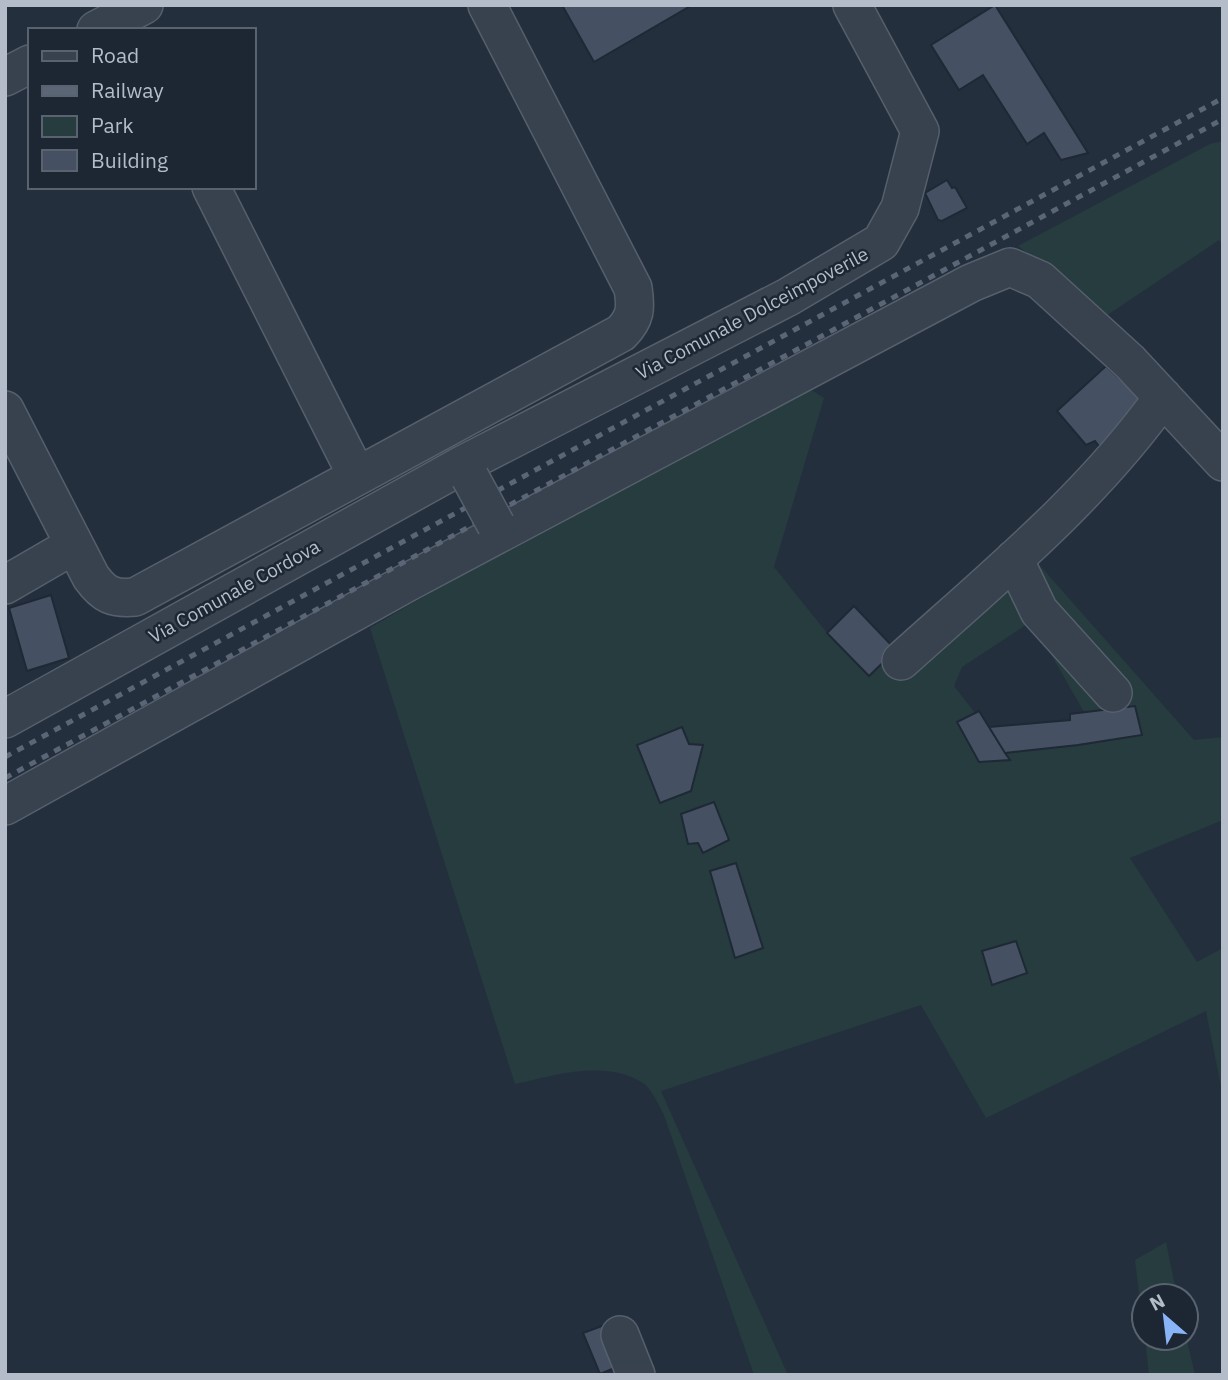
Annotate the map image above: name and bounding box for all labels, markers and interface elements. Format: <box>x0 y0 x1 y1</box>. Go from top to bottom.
legend <box>28 28 256 189</box>
text: Road <box>91 41 139 69</box>
text: Railway <box>91 76 164 104</box>
text: Park <box>91 111 134 139</box>
text: Building <box>91 146 168 174</box>
street label: Via Comunale Dolceimpoverile <box>632 241 872 385</box>
street label: Via Comunale Cordova <box>144 534 324 648</box>
north arrow <box>1130 1282 1200 1352</box>
text: N <box>1145 1288 1169 1316</box>

